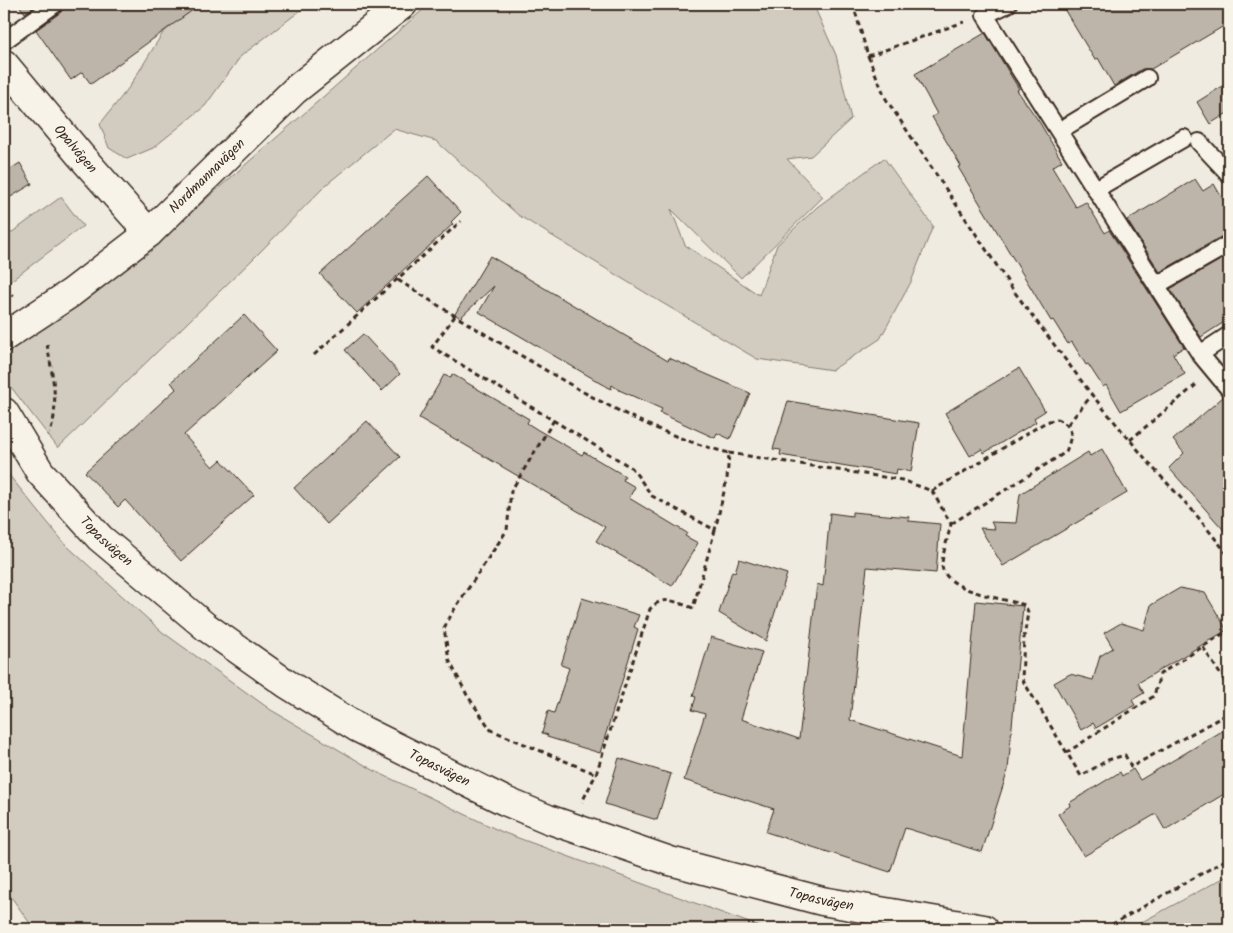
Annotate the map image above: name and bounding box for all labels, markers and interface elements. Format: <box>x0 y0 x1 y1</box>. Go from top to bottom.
street label: Opalvägen <box>48 120 103 178</box>
street label: Nordmannavägen <box>164 133 250 219</box>
street label: Topasvägen <box>74 511 138 572</box>
street label: Topasvägen <box>405 744 474 793</box>
street label: Topasvägen <box>786 882 855 917</box>

